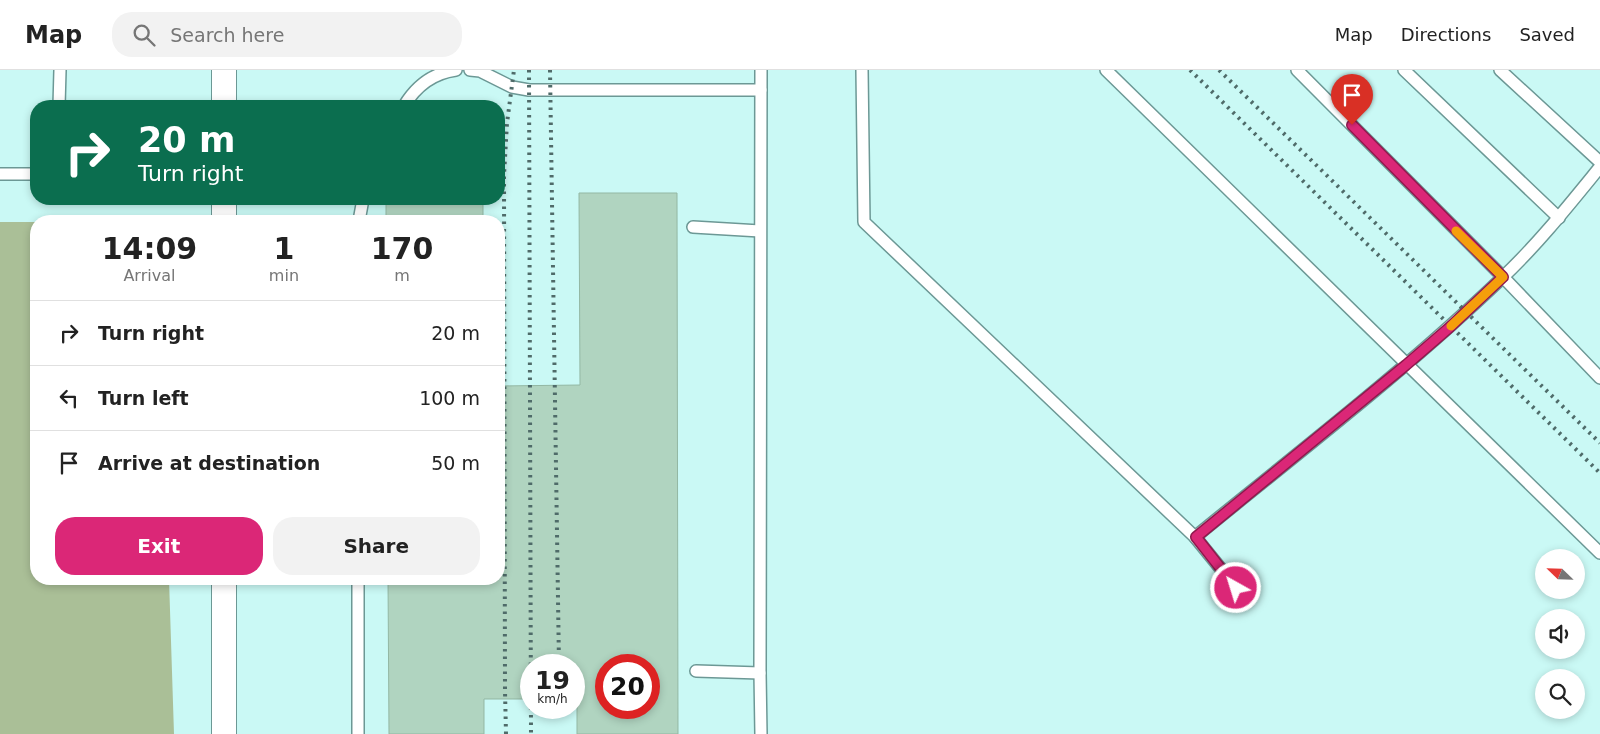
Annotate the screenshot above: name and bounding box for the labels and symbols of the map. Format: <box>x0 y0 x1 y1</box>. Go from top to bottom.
pin <box>1331 74 1373 125</box>
north arrow <box>1535 549 1585 599</box>
position arrow <box>1209 561 1261 613</box>
speed limit sign: 20 <box>595 654 660 719</box>

